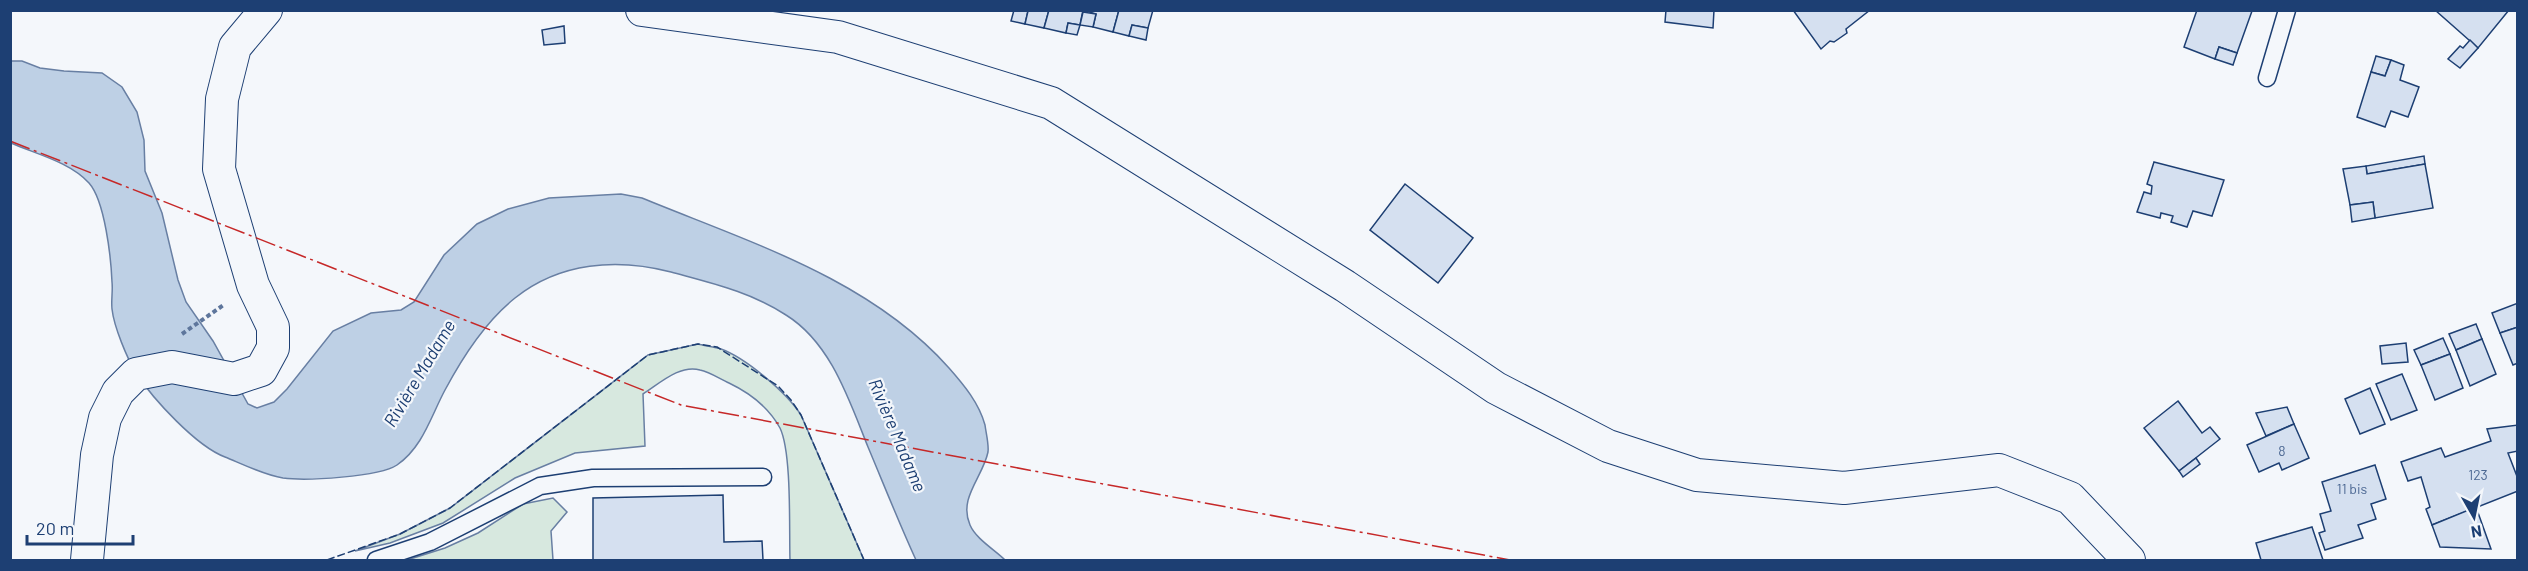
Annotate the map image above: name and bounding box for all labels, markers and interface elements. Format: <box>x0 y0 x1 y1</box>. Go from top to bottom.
water label: Rivière Madame <box>378 315 460 431</box>
water label: Rivière Madame <box>864 375 932 495</box>
house number: 8 <box>2278 442 2286 459</box>
house number: 123 <box>2468 466 2488 483</box>
house number: 11 bis <box>2337 480 2368 497</box>
north arrow <box>2444 487 2504 547</box>
scale bar <box>27 508 134 546</box>
text: 20 m <box>36 517 74 539</box>
text: N <box>2470 522 2483 543</box>

